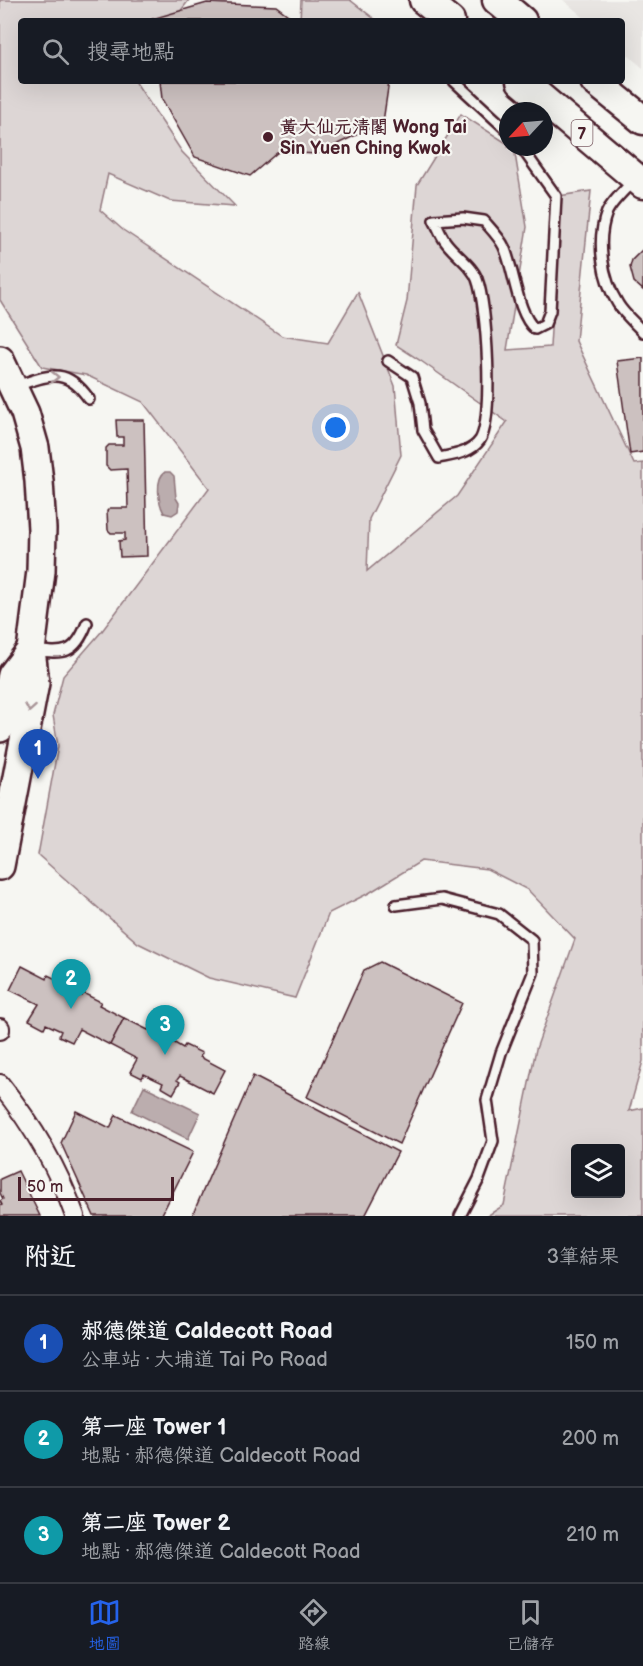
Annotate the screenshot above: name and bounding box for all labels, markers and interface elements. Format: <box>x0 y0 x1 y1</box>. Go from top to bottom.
search box <box>18 18 625 84</box>
icon: search <box>39 35 72 68</box>
text: 搜尋地點 <box>87 39 175 66</box>
north arrow <box>499 102 553 156</box>
place label: 黃大仙元清閣 Wong Tai Sin Yuen Ching Kwok <box>280 117 467 159</box>
road number: 7 <box>572 120 592 146</box>
marker: 黃大仙元清閣 Wong Tai Sin Yuen Ching Kwok <box>261 130 275 144</box>
one-way arrow <box>51 371 60 383</box>
your location <box>321 413 350 442</box>
one-way arrow <box>24 702 37 712</box>
pin: 1 <box>18 730 57 779</box>
pin: 2 <box>52 960 90 1009</box>
pin: 3 <box>146 1006 184 1055</box>
map controls <box>571 1144 625 1198</box>
button: layers <box>571 1144 625 1198</box>
scale bar <box>18 1174 174 1202</box>
text: 50 m <box>27 1178 63 1197</box>
text: 附近 <box>24 1242 76 1273</box>
text: 3筆結果 <box>547 1245 619 1269</box>
text: 郝德傑道 Caldecott Road <box>81 1318 333 1345</box>
text: 1 <box>39 1331 48 1355</box>
text: 150 m <box>566 1331 619 1355</box>
text: 公車站 · 大埔道 Tai Po Road <box>81 1348 328 1372</box>
text: 第一座 Tower 1 <box>81 1414 226 1441</box>
text: 2 <box>38 1427 49 1451</box>
text: 200 m <box>562 1427 619 1451</box>
text: 地點 · 郝德傑道 Caldecott Road <box>81 1444 360 1468</box>
text: 第二座 Tower 2 <box>81 1510 230 1537</box>
text: 3 <box>38 1523 49 1547</box>
text: 210 m <box>566 1523 619 1547</box>
text: 地點 · 郝德傑道 Caldecott Road <box>81 1540 360 1564</box>
tab: 地圖 <box>88 1596 121 1654</box>
tab: 路線 <box>297 1596 330 1654</box>
tab: 已儲存 <box>507 1596 555 1654</box>

